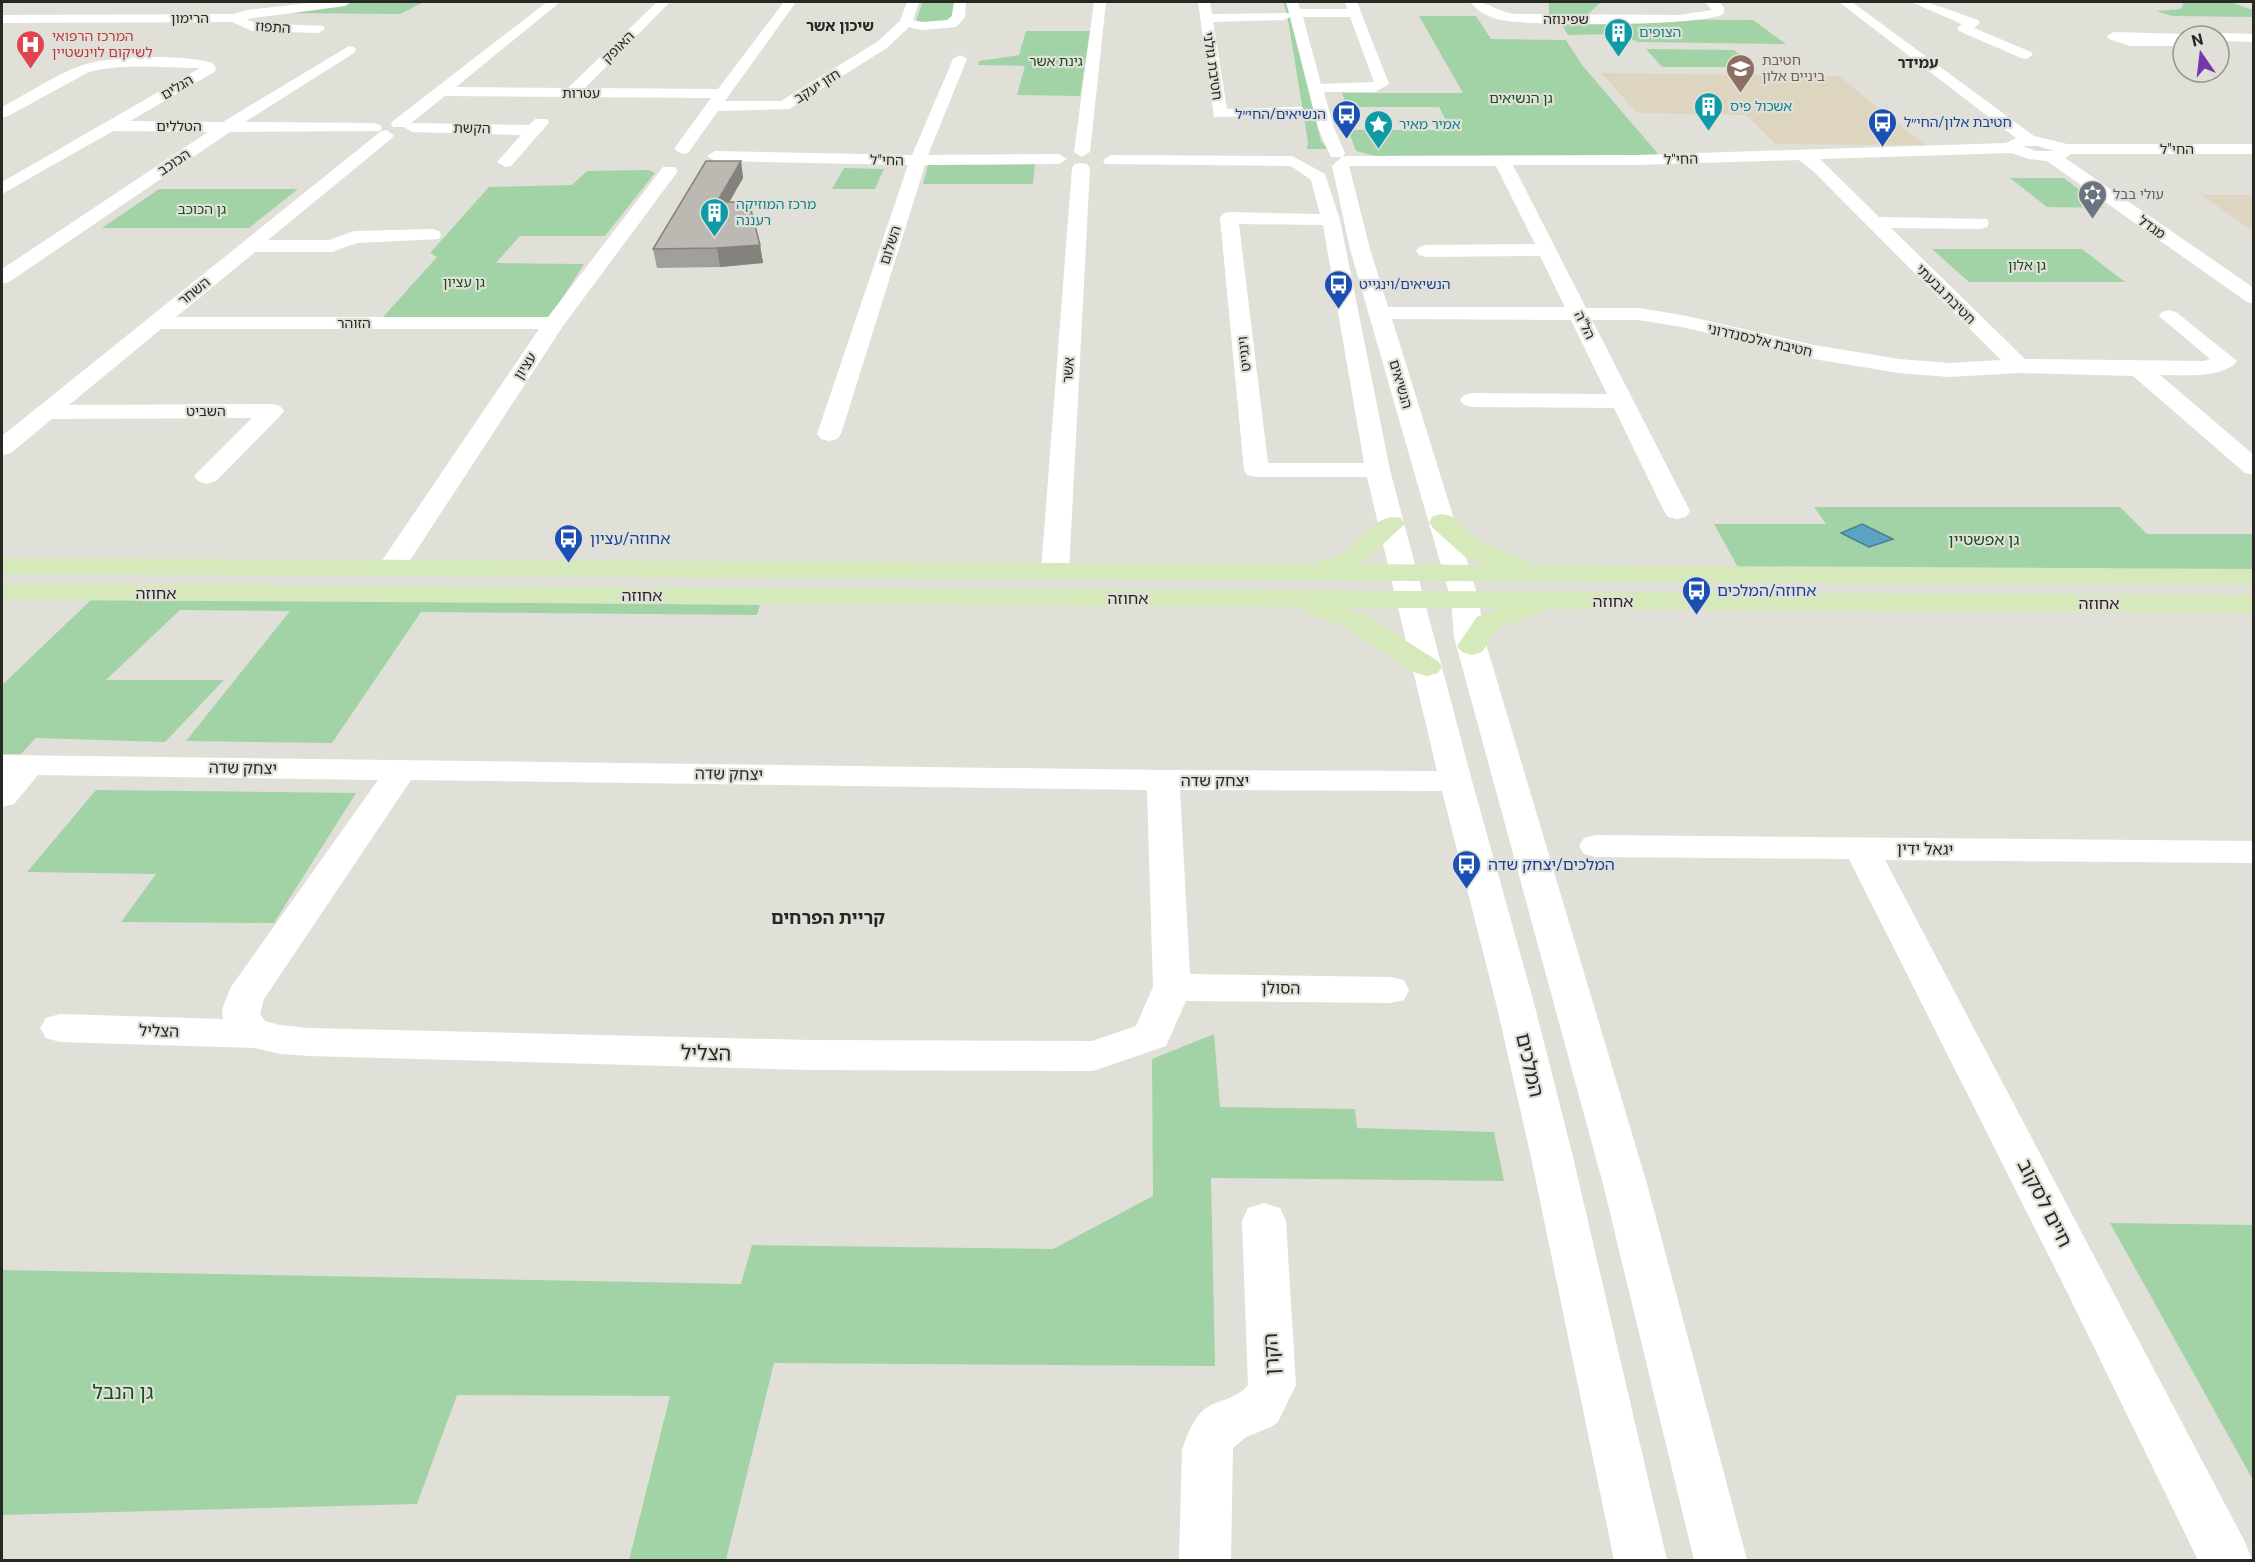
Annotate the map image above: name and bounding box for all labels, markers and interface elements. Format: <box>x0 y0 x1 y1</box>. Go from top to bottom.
street label: הרימון <box>171 10 209 26</box>
street label: שפינוזה <box>1543 11 1589 27</box>
building icon: הצופים <box>1602 16 1634 58</box>
district label: שיכון אשר <box>806 17 874 35</box>
street label: התפוז <box>255 18 291 36</box>
place label: הצופים <box>1639 24 1681 40</box>
north arrow <box>2171 24 2231 84</box>
hospital icon: המרכז הרפואי לשיקום לוינשטיין <box>15 28 47 70</box>
place label: המרכז הרפואי לשיקום לוינשטיין <box>52 28 153 60</box>
street label: האופק <box>599 28 637 66</box>
text: N <box>2190 29 2205 51</box>
street label: חטיבת גולני <box>1200 31 1226 101</box>
school or university icon: חטיבת ביניים אלון <box>1725 52 1757 94</box>
place label: חטיבת ביניים אלון <box>1762 52 1825 84</box>
park label: גינת אשר <box>1029 53 1083 69</box>
district label: עמידר <box>1897 54 1939 72</box>
street label: חזן יעקב <box>791 66 843 106</box>
street label: הגלים <box>158 71 196 103</box>
street label: עטרות <box>562 85 600 101</box>
park label: גן הנשיאים <box>1489 90 1553 106</box>
building icon: אשכול פיס <box>1693 90 1725 132</box>
bus stop icon: הנשיאים/החי״ל <box>1331 98 1363 140</box>
place label: אשכול פיס <box>1730 98 1792 114</box>
place label: הנשיאים/החי״ל <box>1235 106 1326 122</box>
bus stop icon: חטיבת אלון/החי״ל <box>1867 106 1899 148</box>
place icon: אמיר מאיר <box>1362 108 1394 150</box>
place label: חטיבת אלון/החי״ל <box>1904 114 2012 130</box>
place label: אמיר מאיר <box>1399 116 1461 132</box>
street label: הטללים <box>156 118 202 134</box>
street label: הקשת <box>453 120 491 136</box>
street label: החי"ל <box>2160 141 2194 157</box>
street label: הכוכב <box>155 145 193 179</box>
street label: החי"ל <box>1664 150 1698 168</box>
street label: החי"ל <box>870 152 904 168</box>
synagogue icon: עולי בבל <box>2076 178 2108 220</box>
place label: עולי בבל <box>2113 186 2164 202</box>
building icon: מרכז המוזיקה רעננה <box>699 196 731 238</box>
place label: מרכז המוזיקה רעננה <box>736 196 816 228</box>
park label: גן הכוכב <box>178 201 226 217</box>
street label: מגדל <box>2135 212 2169 242</box>
street label: השלום <box>876 224 904 266</box>
park label: גן אלון <box>2008 257 2046 273</box>
street label: חטיבת גבעתי <box>1913 261 1979 327</box>
bus stop icon: הנשיאים/וינגייט <box>1322 268 1354 310</box>
street label: השחר <box>175 274 213 308</box>
park label: גן עציון <box>443 274 485 290</box>
place label: הנשיאים/וינגייט <box>1359 276 1451 292</box>
street label: הל"ה <box>1571 308 1599 342</box>
street label: הזוהר <box>337 315 371 331</box>
street label: חטיבת אלכסנדרוני <box>1706 320 1814 360</box>
street label: וינגייט <box>1234 336 1254 372</box>
street label: עציון <box>510 350 540 382</box>
street label: אשר <box>1059 356 1077 384</box>
street label: הנשיאים <box>1386 358 1416 410</box>
street label: השביט <box>186 403 226 419</box>
bus stop icon: אחוזה/עציון <box>553 522 585 564</box>
place label: אחוזה/עציון <box>590 529 670 548</box>
park label: גן אפשטיין <box>1949 530 2019 549</box>
bus stop icon: אחוזה/המלכים <box>1680 574 1712 616</box>
place label: אחוזה/המלכים <box>1717 581 1816 600</box>
street label: אחוזה <box>136 584 176 603</box>
street label: אחוזה <box>622 586 662 605</box>
street label: אחוזה <box>1108 589 1148 608</box>
street label: אחוזה <box>1593 592 1633 611</box>
street label: אחוזה <box>2079 594 2119 613</box>
street label: יצחק שדה <box>209 758 277 778</box>
street label: יצחק שדה <box>695 764 763 784</box>
street label: יצחק שדה <box>1181 771 1249 790</box>
street label: יגאל ידין <box>1897 839 1953 859</box>
bus stop icon: המלכים/יצחק שדה <box>1451 848 1483 890</box>
place label: המלכים/יצחק שדה <box>1488 855 1615 874</box>
district label: קריית הפרחים <box>771 907 885 928</box>
street label: הסולן <box>1261 978 1301 998</box>
street label: הצליל <box>139 1021 179 1041</box>
street label: המלכים <box>1511 1031 1549 1099</box>
street label: הצליל <box>681 1041 731 1065</box>
street label: חיים לסקוב <box>2013 1155 2077 1251</box>
street label: הקרן <box>1258 1332 1284 1376</box>
park label: גן הנבל <box>92 1380 154 1404</box>

